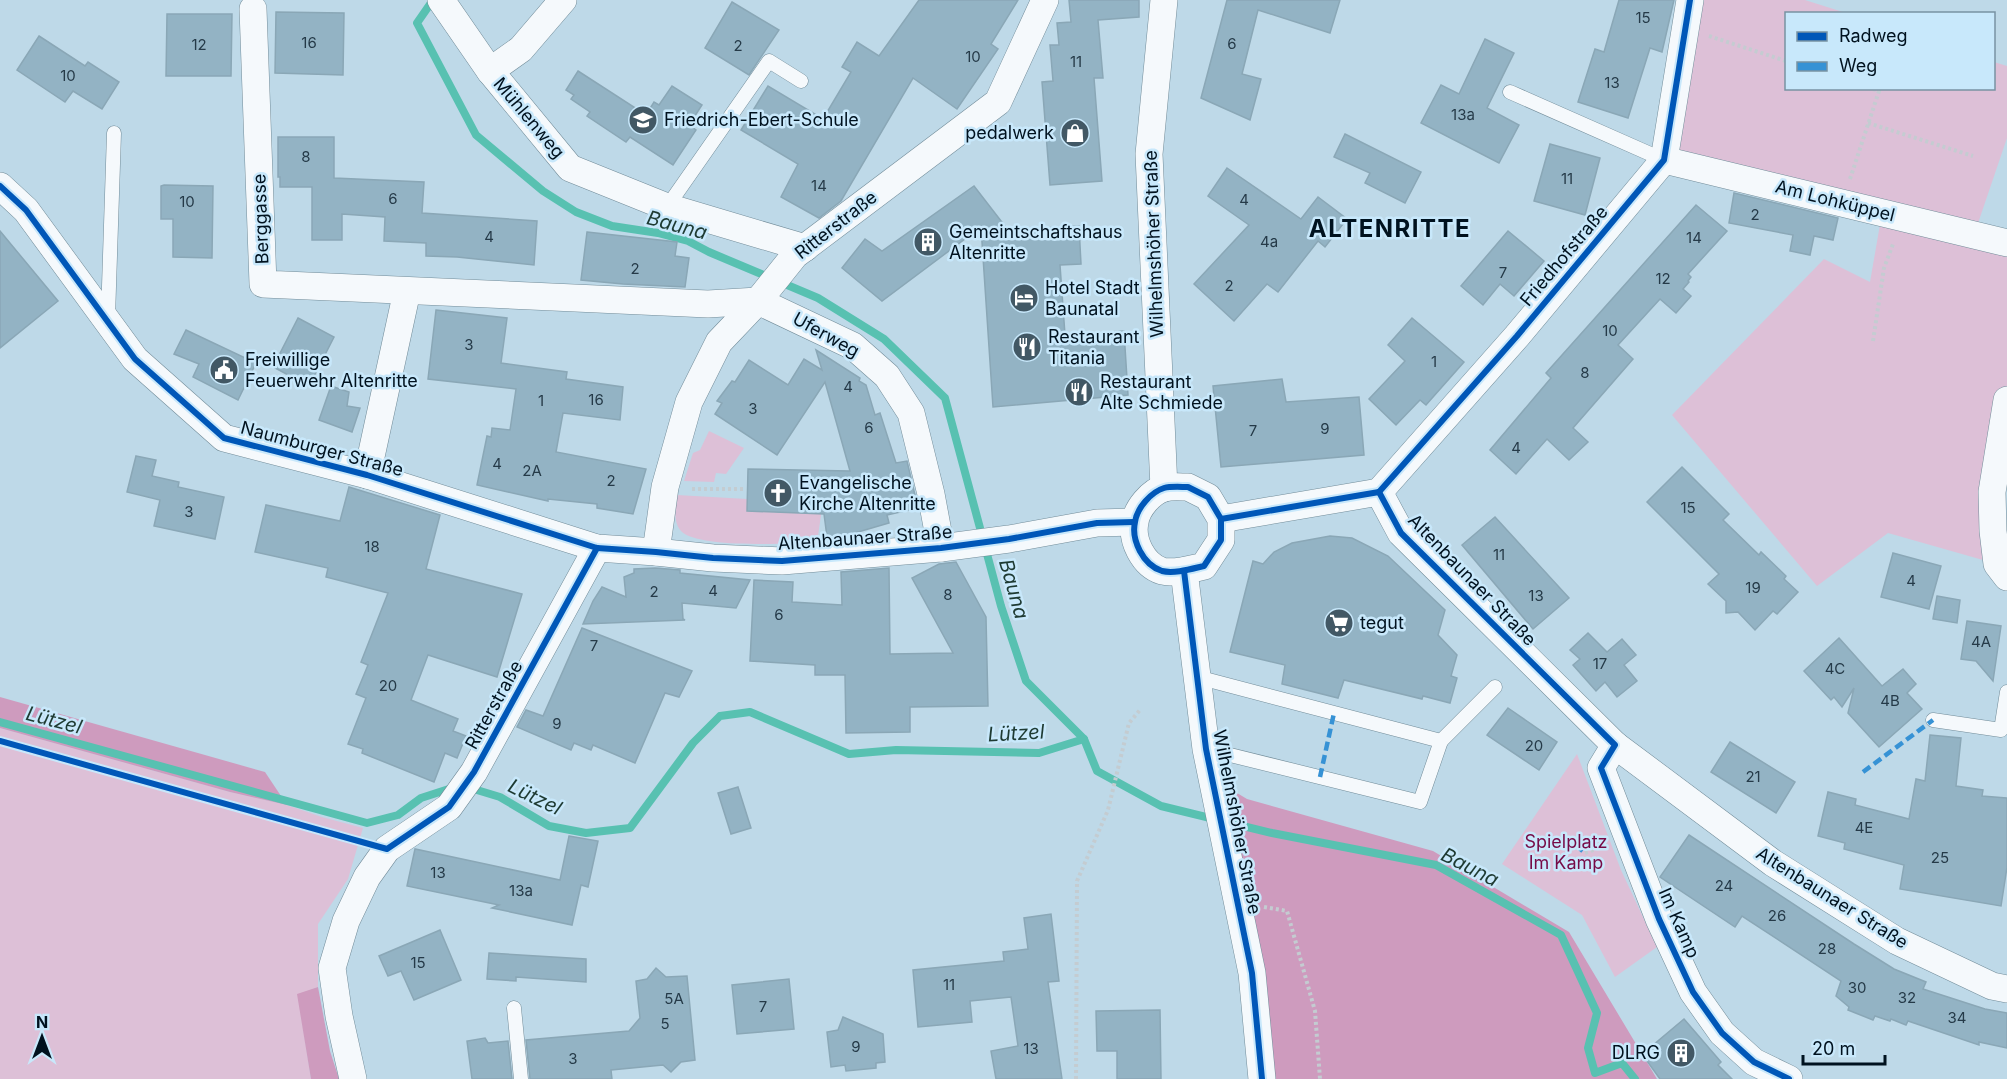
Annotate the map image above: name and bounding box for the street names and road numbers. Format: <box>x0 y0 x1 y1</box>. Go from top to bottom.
street label: Mühlenweg <box>490 73 569 162</box>
street label: Wilhelmshöher Straße <box>1140 150 1167 338</box>
street label: Berggasse <box>248 173 273 265</box>
street label: Am Lohküppel <box>1773 176 1897 225</box>
street label: Ritterstraße <box>791 186 881 263</box>
street label: Friedhofstraße <box>1516 201 1612 310</box>
street label: Uferweg <box>789 308 863 361</box>
street label: Naumburger Straße <box>239 417 406 480</box>
street label: Altenbaunaer Straße <box>1404 509 1541 650</box>
street label: Altenbaunaer Straße <box>777 521 953 554</box>
street label: Ritterstraße <box>461 657 527 753</box>
street label: Wilhelmshöher Straße <box>1209 728 1266 916</box>
street label: Altenbaunaer Straße <box>1753 842 1912 953</box>
street label: Im Kamp <box>1655 884 1704 961</box>

